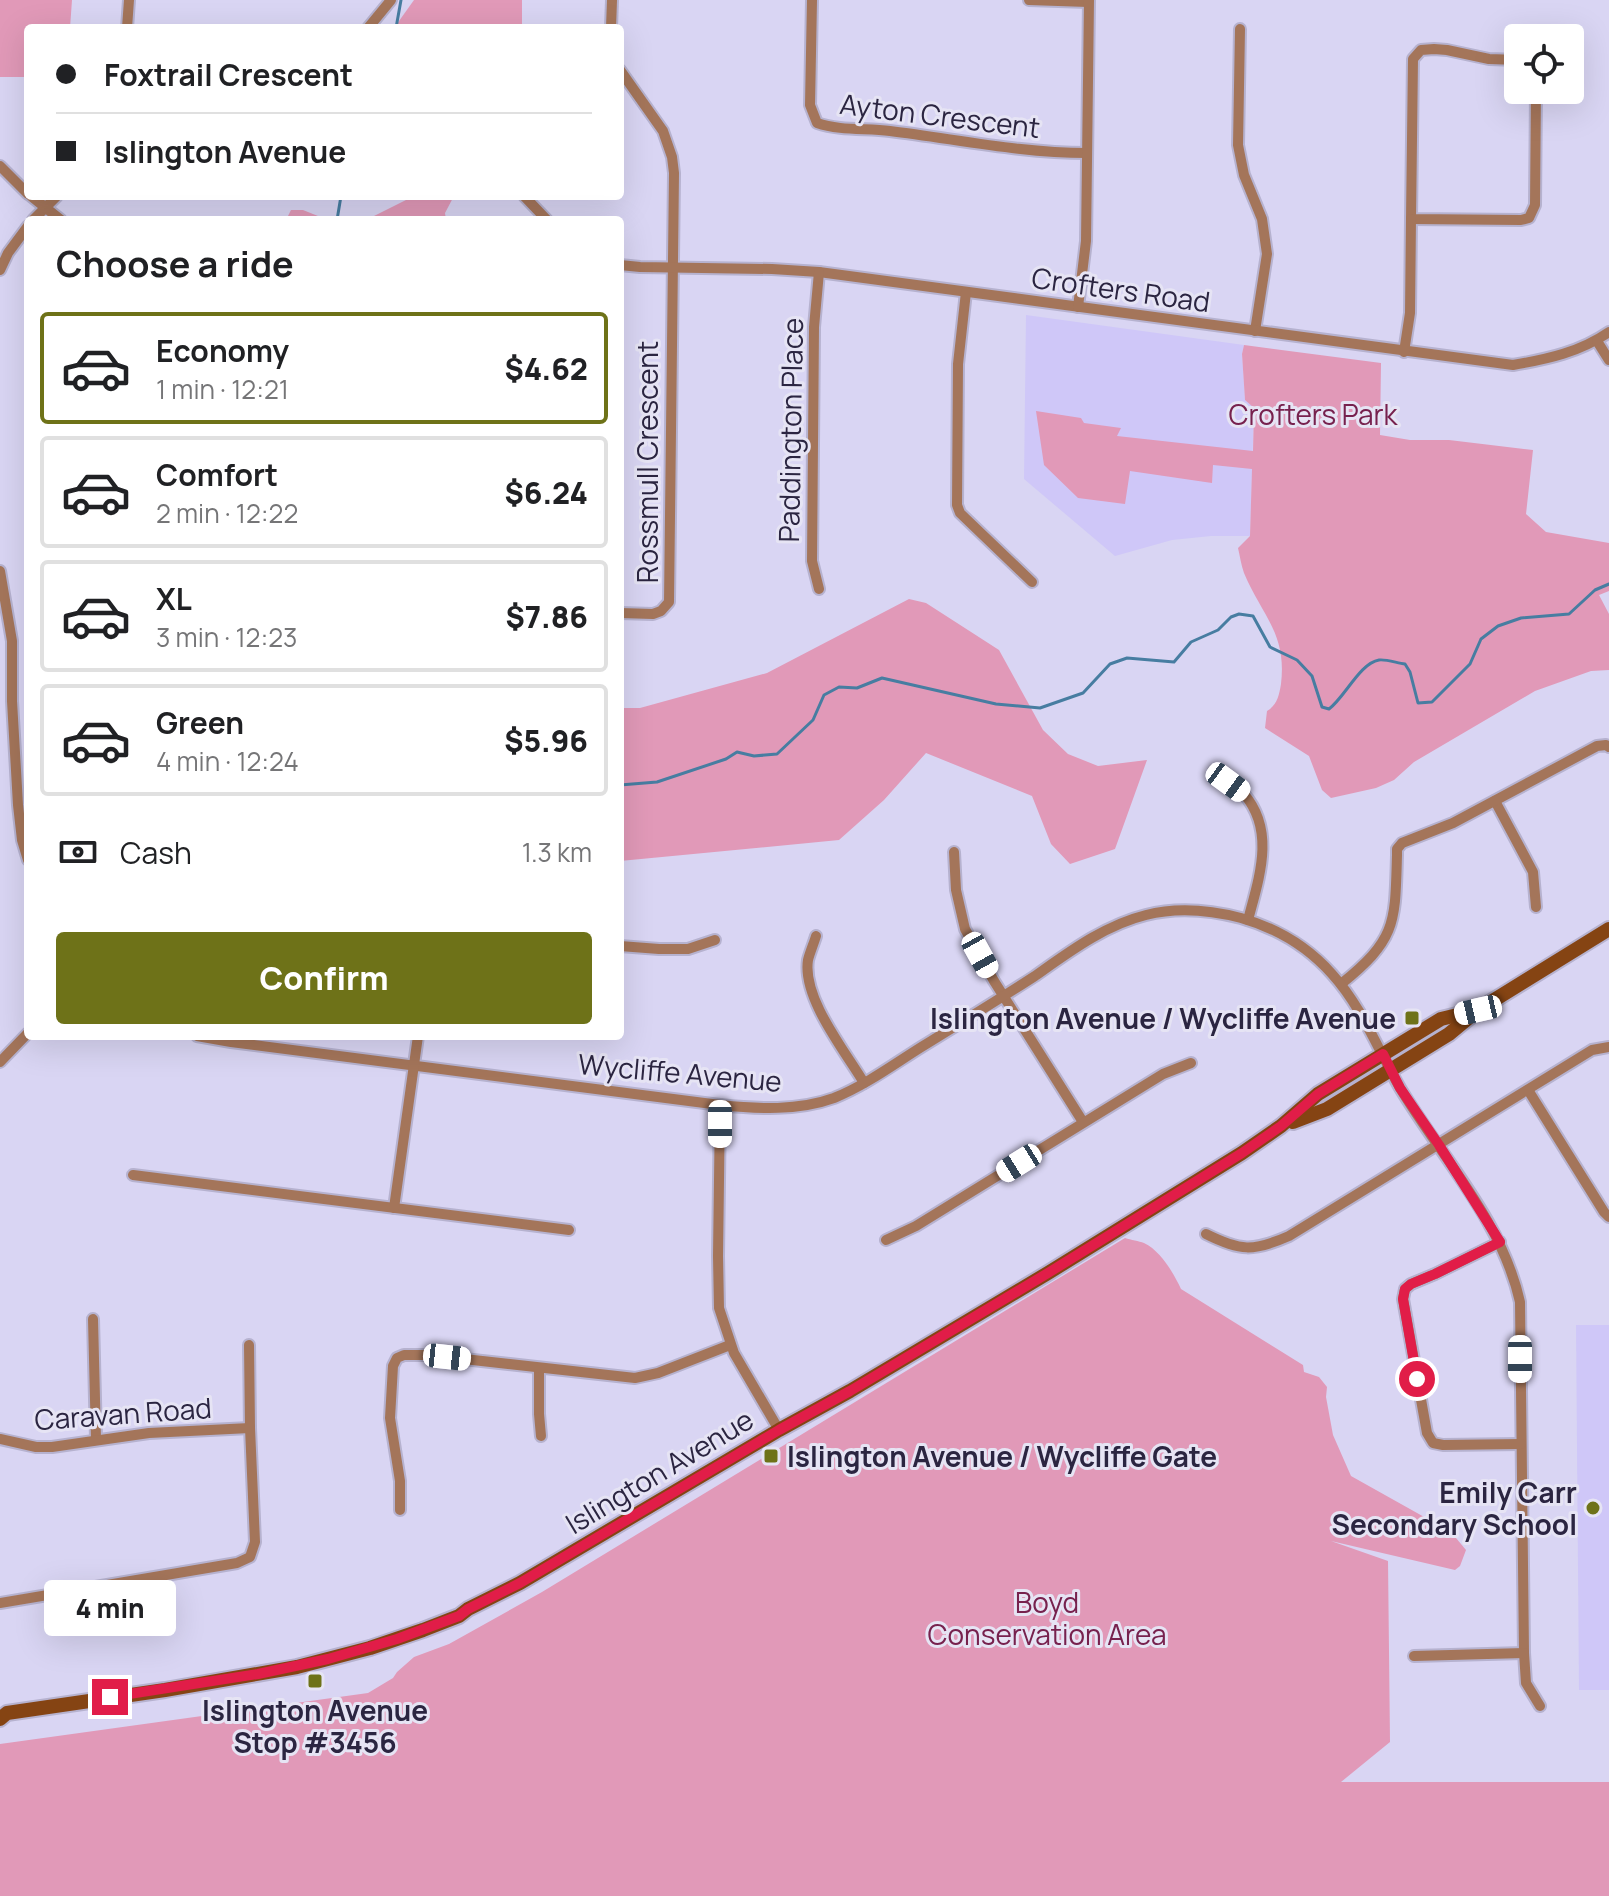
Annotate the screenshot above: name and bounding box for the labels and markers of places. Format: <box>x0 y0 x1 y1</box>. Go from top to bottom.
place label: Islington Avenue / Wycliffe Avenue <box>930 999 1396 1037</box>
marker: Islington Avenue / Wycliffe Avenue <box>1403 1009 1421 1027</box>
place label: Islington Avenue / Wycliffe Gate <box>787 1437 1217 1475</box>
marker: Islington Avenue / Wycliffe Gate <box>762 1447 780 1465</box>
place label: Emily Carr Secondary School <box>1332 1473 1577 1543</box>
marker: Emily Carr Secondary School <box>1584 1499 1602 1517</box>
marker: Islington Avenue Stop #3456 <box>306 1672 324 1690</box>
place label: Islington Avenue Stop #3456 <box>202 1691 428 1761</box>

